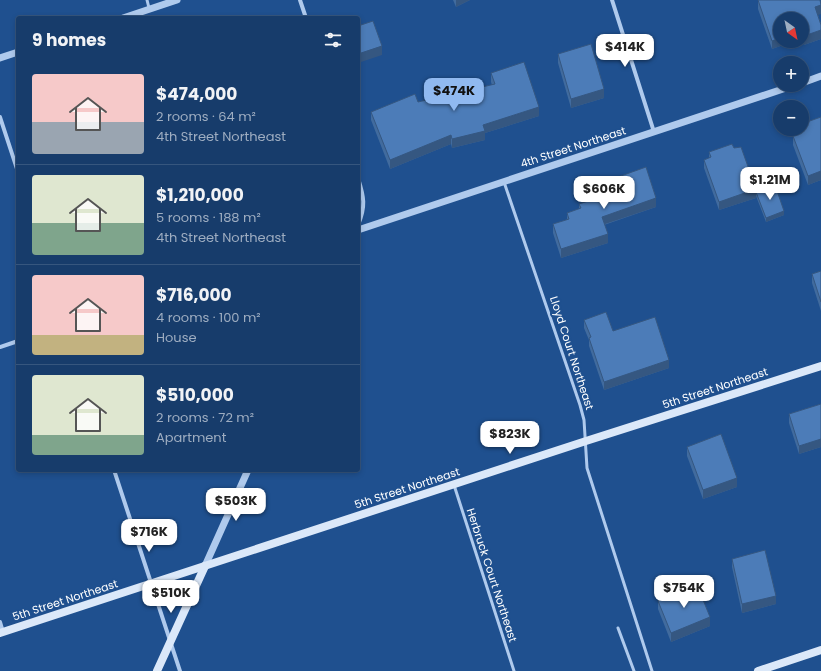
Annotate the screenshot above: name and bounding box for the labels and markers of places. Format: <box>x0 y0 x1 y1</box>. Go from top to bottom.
pin: $414K <box>597 34 653 68</box>
pin: $474K <box>426 78 482 112</box>
pin: $1.21M <box>737 167 803 201</box>
pin: $606K <box>576 176 632 210</box>
pin: $823K <box>482 421 538 455</box>
pin: $503K <box>208 488 264 522</box>
pin: $716K <box>121 519 177 553</box>
pin: $754K <box>656 575 712 609</box>
pin: $510K <box>143 580 199 614</box>

